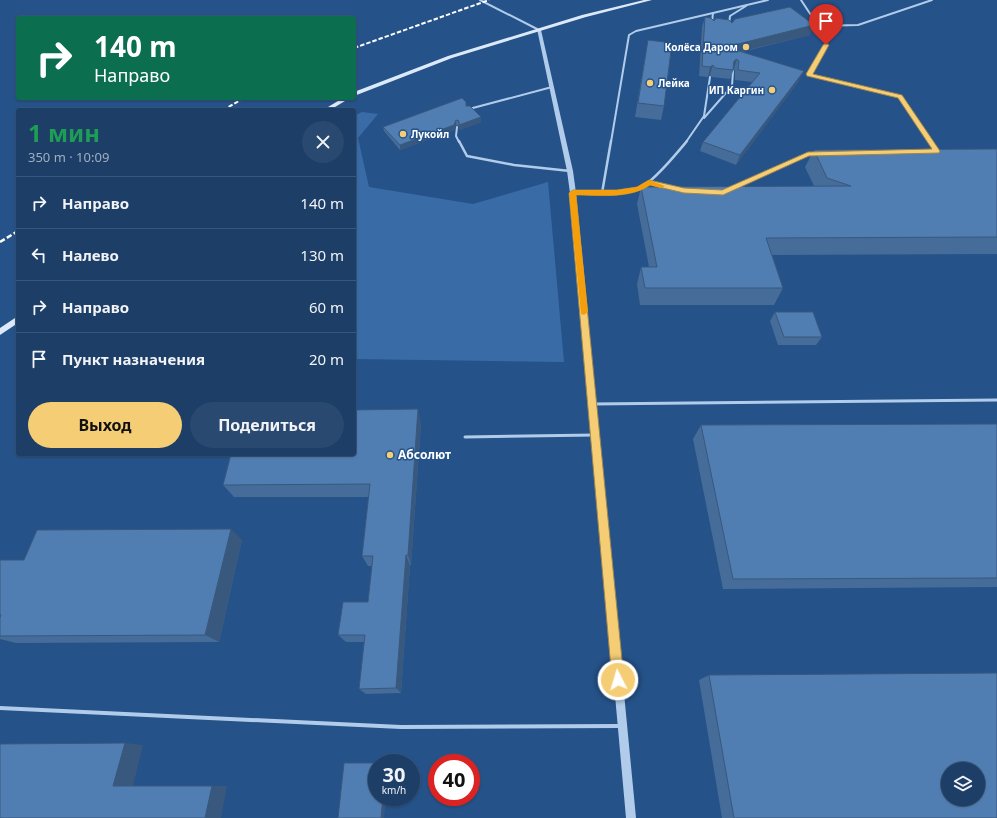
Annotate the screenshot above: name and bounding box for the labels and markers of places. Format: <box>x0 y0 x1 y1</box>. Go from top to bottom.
pin <box>809 4 843 45</box>
place label: Колёса Даром <box>665 40 738 54</box>
marker: Колёса Даром <box>741 42 751 52</box>
place label: Лейка <box>658 76 690 90</box>
marker: Лейка <box>645 78 655 88</box>
place label: ИП Каргин <box>709 83 764 97</box>
marker: ИП Каргин <box>767 85 777 95</box>
place label: Лукойл <box>411 127 449 141</box>
marker: Лукойл <box>398 129 408 139</box>
place label: Абсолют <box>398 446 451 463</box>
marker: Абсолют <box>385 450 395 460</box>

